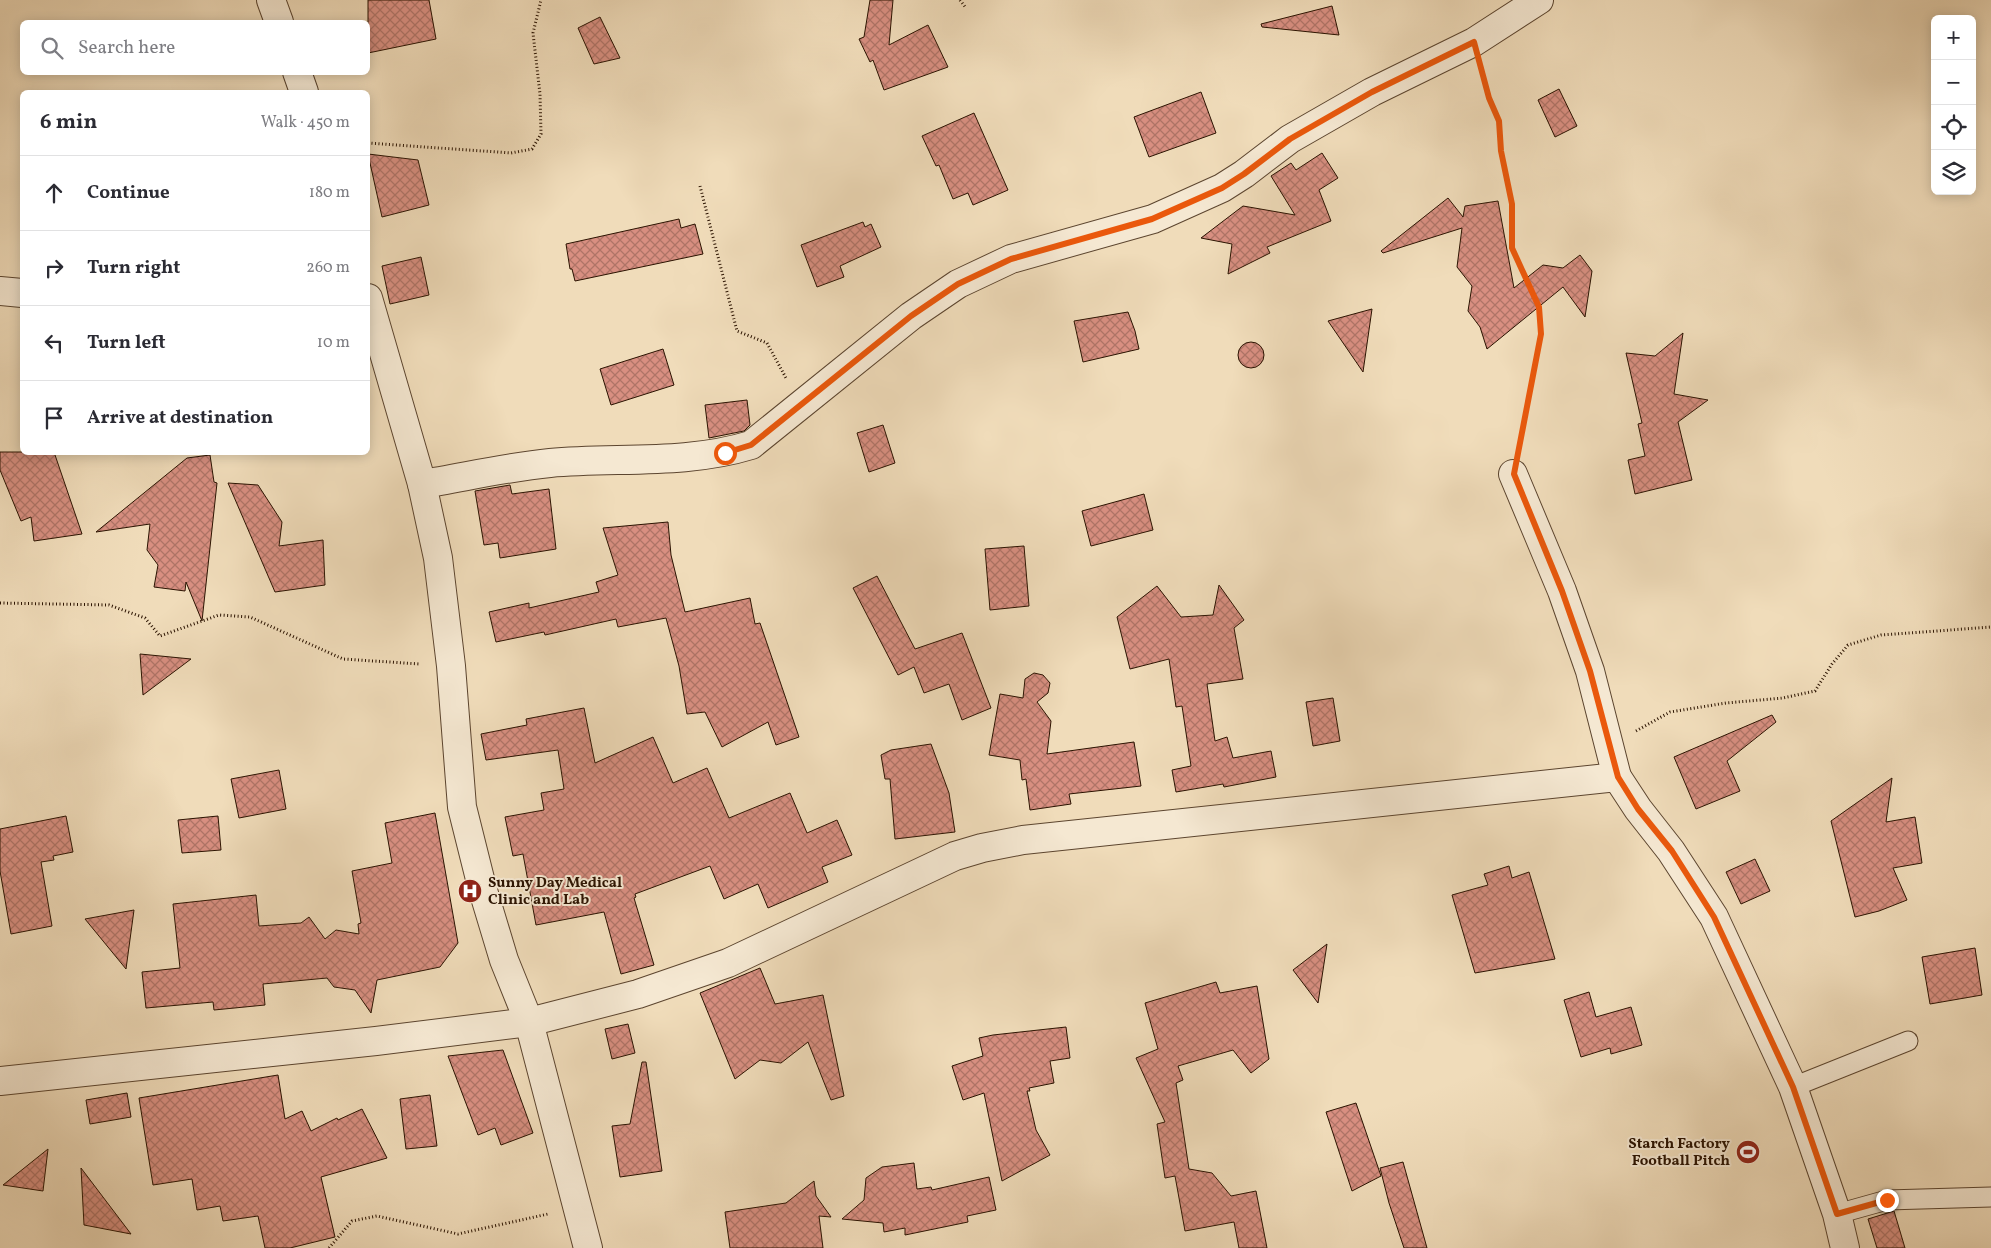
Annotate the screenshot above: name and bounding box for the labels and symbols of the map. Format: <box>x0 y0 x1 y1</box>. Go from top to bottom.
route start <box>714 442 737 465</box>
place label: Sunny Day Medical Clinic and Lab <box>488 873 622 911</box>
hospital icon: Sunny Day Medical Clinic and Lab <box>457 878 483 904</box>
place label: Starch Factory Football Pitch <box>1628 1134 1731 1172</box>
sports icon: Starch Factory Football Pitch <box>1735 1139 1761 1165</box>
route end <box>1876 1189 1899 1212</box>

